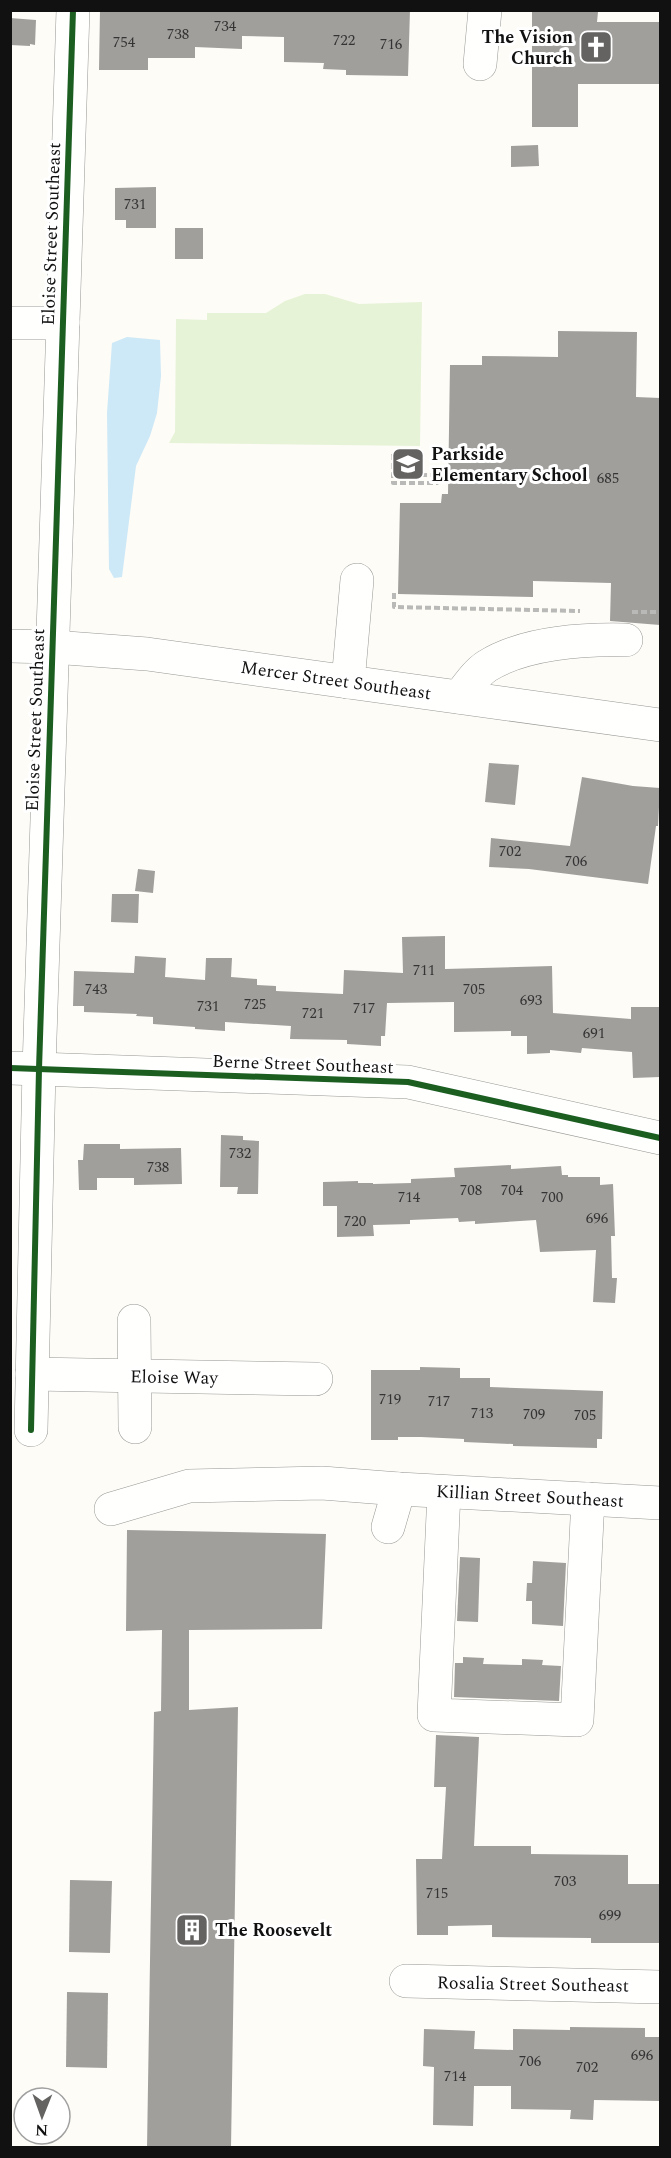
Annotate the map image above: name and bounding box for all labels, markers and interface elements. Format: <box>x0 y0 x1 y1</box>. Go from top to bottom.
house number: 734 <box>214 15 237 38</box>
house number: 738 <box>167 23 189 46</box>
place label: The Vision Church <box>482 24 573 72</box>
house number: 722 <box>333 29 355 52</box>
church icon: The Vision Church <box>578 29 614 65</box>
house number: 754 <box>113 31 136 54</box>
house number: 716 <box>380 33 403 56</box>
street label: Eloise Street Southeast <box>35 142 68 326</box>
house number: 731 <box>124 193 146 216</box>
place label: Parkside Elementary School <box>431 441 588 489</box>
school or university icon: Parkside Elementary School <box>390 446 426 482</box>
house number: 685 <box>597 467 619 490</box>
street label: Eloise Street Southeast <box>19 628 52 812</box>
street label: Mercer Street Southeast <box>239 654 433 707</box>
house number: 702 <box>499 840 521 863</box>
house number: 706 <box>565 850 588 873</box>
house number: 711 <box>413 959 435 982</box>
house number: 743 <box>85 978 108 1001</box>
house number: 705 <box>463 978 485 1001</box>
house number: 693 <box>520 989 543 1012</box>
house number: 725 <box>244 993 266 1016</box>
house number: 731 <box>197 995 219 1018</box>
house number: 717 <box>353 997 375 1020</box>
house number: 721 <box>302 1002 324 1025</box>
house number: 691 <box>583 1022 605 1045</box>
street label: Berne Street Southeast <box>212 1048 394 1081</box>
house number: 732 <box>229 1142 251 1165</box>
house number: 738 <box>147 1156 169 1179</box>
house number: 708 <box>460 1179 482 1202</box>
house number: 704 <box>501 1179 524 1202</box>
house number: 714 <box>398 1186 421 1209</box>
house number: 700 <box>541 1186 563 1209</box>
house number: 696 <box>586 1207 609 1230</box>
house number: 720 <box>344 1210 366 1233</box>
street label: Eloise Way <box>130 1363 220 1392</box>
house number: 719 <box>379 1388 401 1411</box>
house number: 717 <box>428 1390 450 1413</box>
house number: 713 <box>471 1402 494 1425</box>
house number: 709 <box>523 1403 545 1426</box>
house number: 705 <box>574 1404 596 1427</box>
street label: Killian Street Southeast <box>435 1478 625 1515</box>
house number: 703 <box>554 1870 577 1893</box>
house number: 715 <box>426 1882 448 1905</box>
house number: 699 <box>599 1904 621 1927</box>
building icon: The Roosevelt <box>174 1912 210 1948</box>
place label: The Roosevelt <box>215 1917 332 1944</box>
street label: Rosalia Street Southeast <box>437 1969 629 2000</box>
house number: 696 <box>631 2044 654 2067</box>
house number: 706 <box>519 2050 542 2073</box>
house number: 702 <box>576 2056 598 2079</box>
house number: 714 <box>444 2065 467 2088</box>
north arrow <box>12 2086 72 2146</box>
text: N <box>35 2118 48 2142</box>

